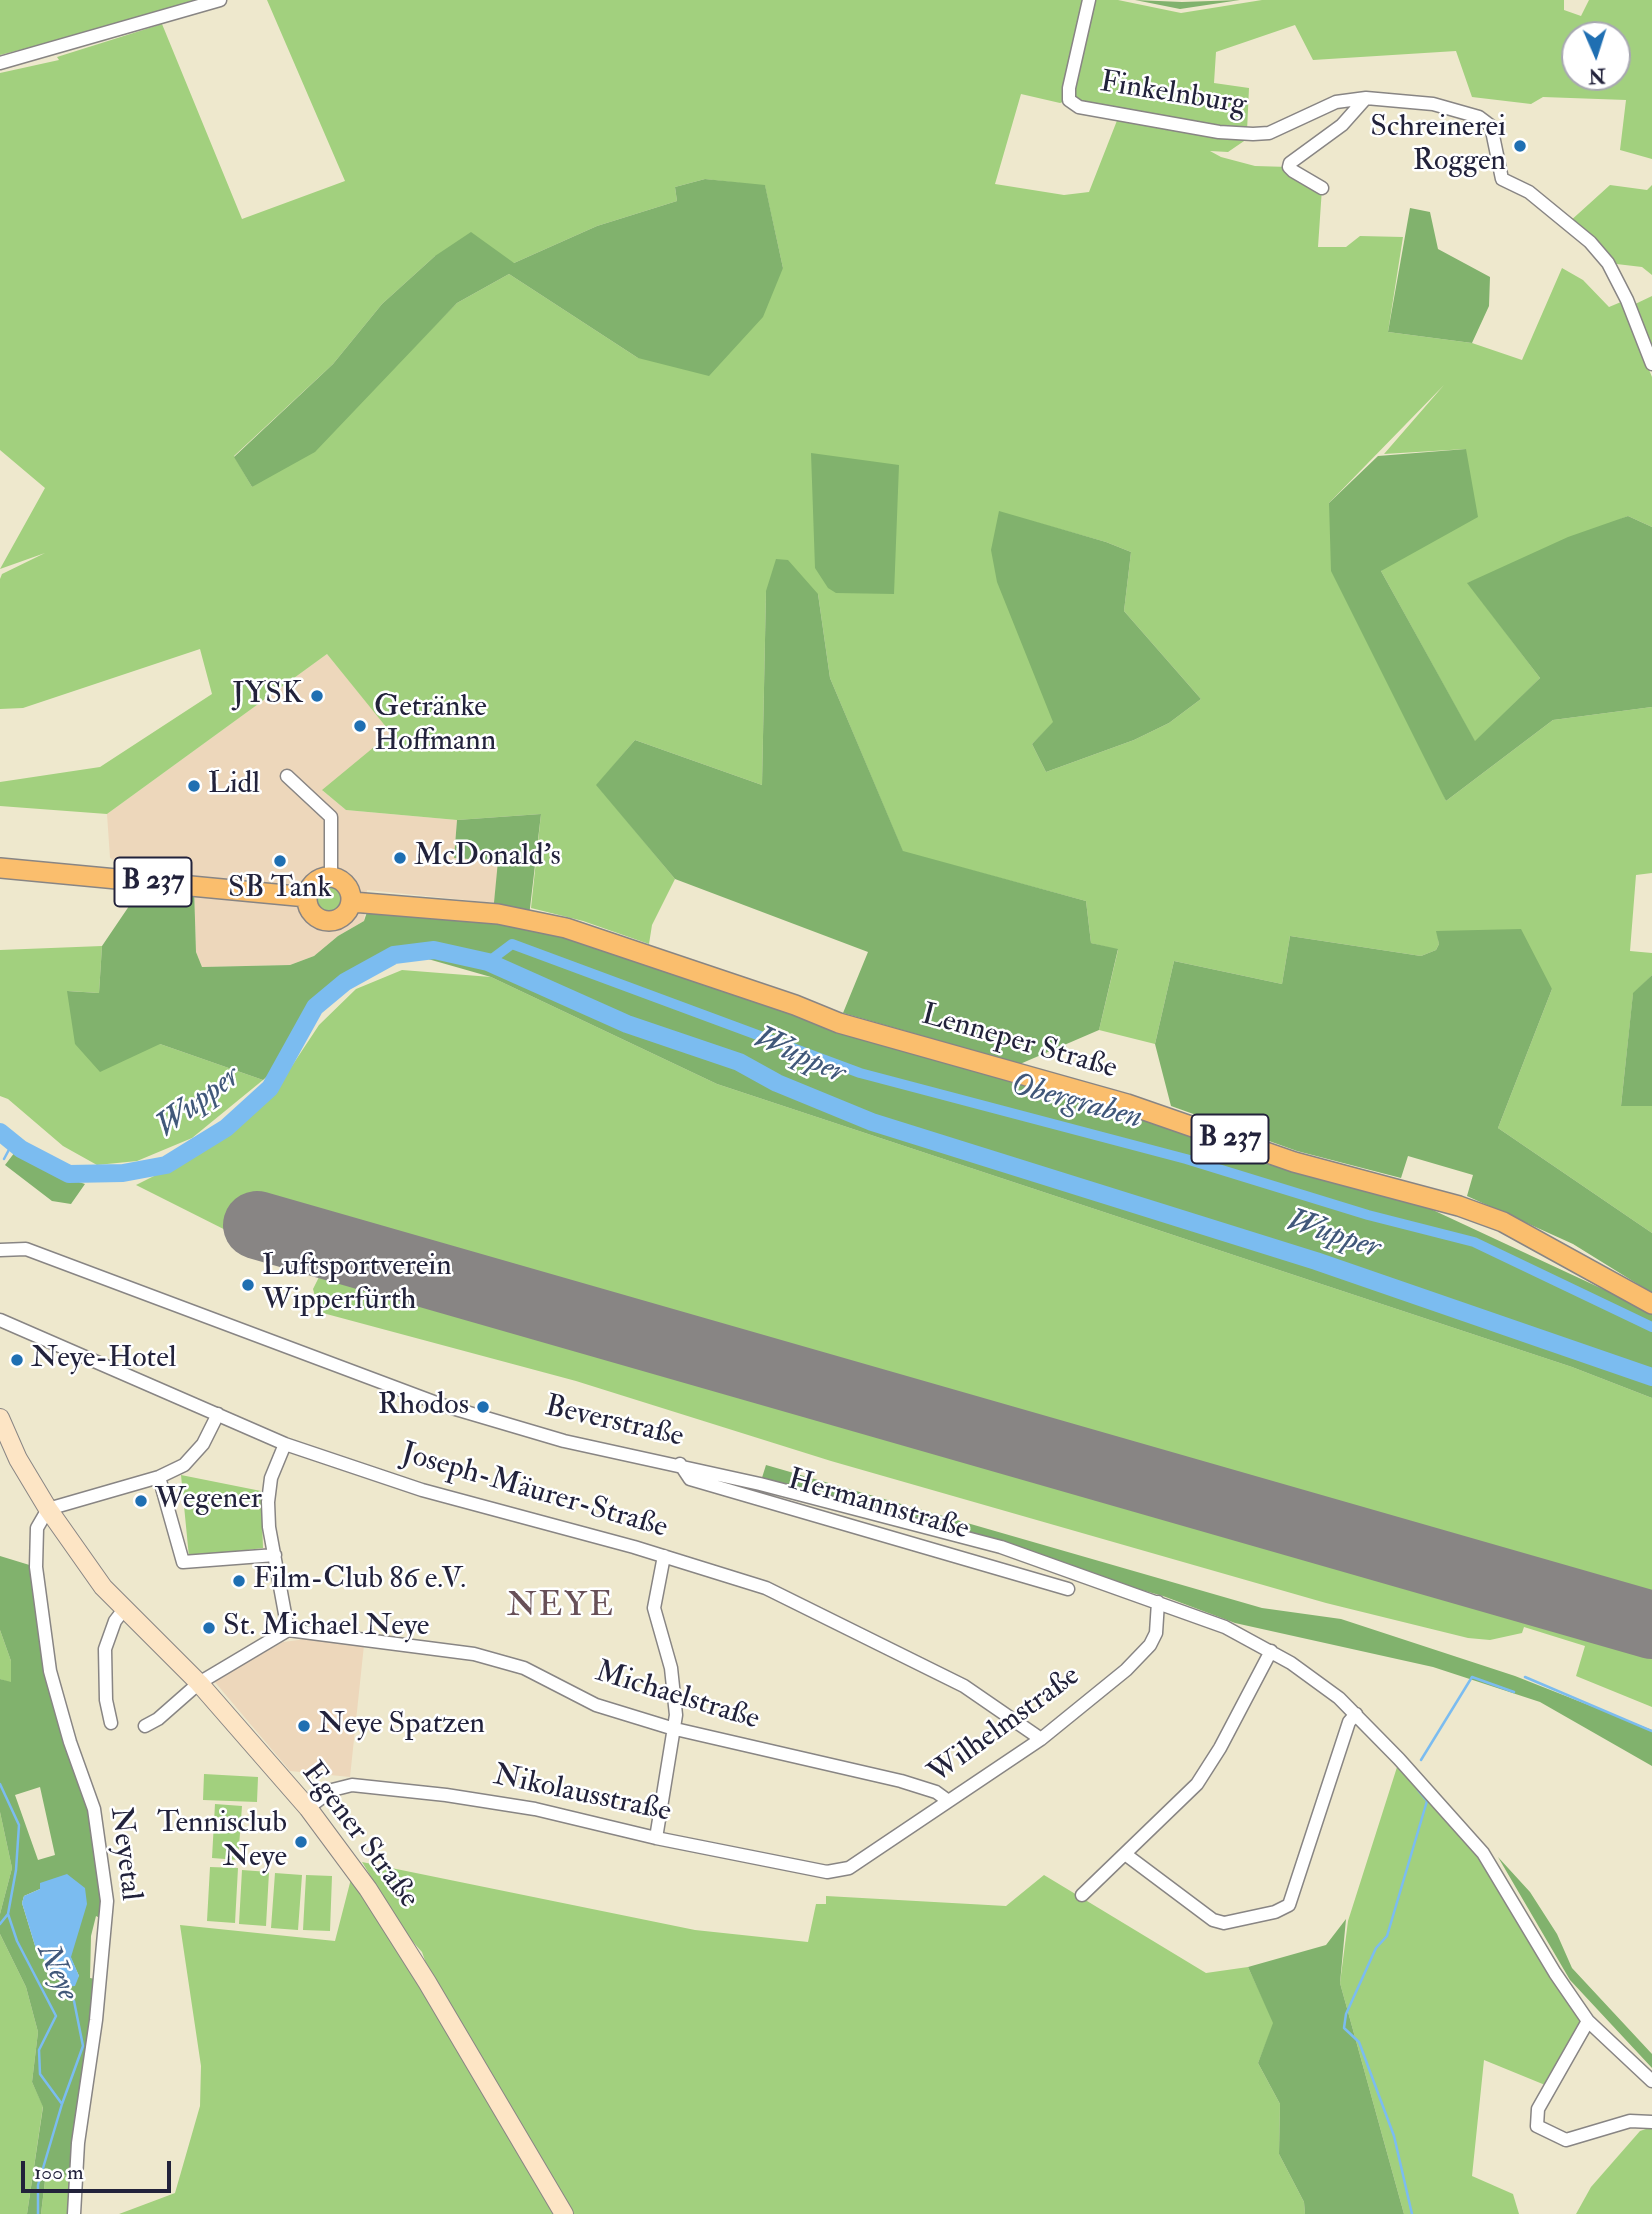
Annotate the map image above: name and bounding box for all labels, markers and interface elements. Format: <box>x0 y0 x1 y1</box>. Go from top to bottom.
north arrow <box>1561 21 1631 91</box>
text: N <box>1588 63 1606 87</box>
street label: Finkelnburg <box>1097 66 1249 124</box>
place label: Schreinerei Roggen <box>1370 111 1506 182</box>
marker: Schreinerei Roggen <box>1512 138 1528 154</box>
place label: JYSK <box>232 678 303 714</box>
marker: JYSK <box>309 688 325 704</box>
place label: Getränke Hoffmann <box>374 691 496 762</box>
marker: Getränke Hoffmann <box>352 718 368 734</box>
place label: Lidl <box>208 768 260 804</box>
marker: Lidl <box>186 778 202 794</box>
place label: McDonald's <box>414 840 561 876</box>
marker: McDonald's <box>392 850 408 866</box>
marker: SB Tank <box>272 853 288 869</box>
road number: B 237 <box>114 858 192 906</box>
place label: SB Tank <box>228 872 332 908</box>
street label: Lenneper Straße <box>917 998 1121 1088</box>
water label: Wupper <box>747 1020 851 1094</box>
water label: Wupper <box>149 1059 249 1147</box>
water label: Obergraben <box>1006 1067 1146 1139</box>
road number: B 237 <box>1192 1114 1268 1164</box>
water label: Wupper <box>1281 1203 1385 1269</box>
place label: Luftsportverein Wipperfürth <box>262 1250 452 1320</box>
marker: Luftsportverein Wipperfürth <box>240 1277 256 1293</box>
place label: Neye-Hotel <box>31 1342 177 1378</box>
marker: Neye-Hotel <box>9 1352 25 1368</box>
place label: Rhodos <box>378 1389 469 1425</box>
street label: Beverstraße <box>541 1390 687 1456</box>
marker: Rhodos <box>475 1399 491 1415</box>
street label: Joseph-Mäurer-Straße <box>397 1437 671 1547</box>
street label: Hermannstraße <box>783 1463 973 1549</box>
place label: Wegener <box>155 1483 262 1519</box>
marker: Wegener <box>133 1493 149 1509</box>
place label: Film-Club 86 e.V. <box>253 1563 466 1599</box>
marker: Film-Club 86 e.V. <box>231 1573 247 1589</box>
district label: NEYE <box>507 1588 615 1628</box>
place label: St. Michael Neye <box>223 1610 429 1646</box>
marker: St. Michael Neye <box>201 1620 217 1636</box>
street label: Michaelstraße <box>591 1655 763 1739</box>
street label: Wilhelmstraße <box>923 1659 1087 1793</box>
place label: Neye Spatzen <box>318 1708 485 1744</box>
marker: Neye Spatzen <box>296 1718 312 1734</box>
street label: Egener Straße <box>293 1756 425 1916</box>
street label: Nikolausstraße <box>490 1759 674 1831</box>
street label: Neyetal <box>100 1805 148 1903</box>
place label: Tennisclub Neye <box>157 1807 287 1878</box>
marker: Tennisclub Neye <box>293 1834 309 1850</box>
water label: Neye <box>27 1939 85 2007</box>
scale bar <box>24 2148 175 2192</box>
text: 100 m <box>34 2159 84 2186</box>

